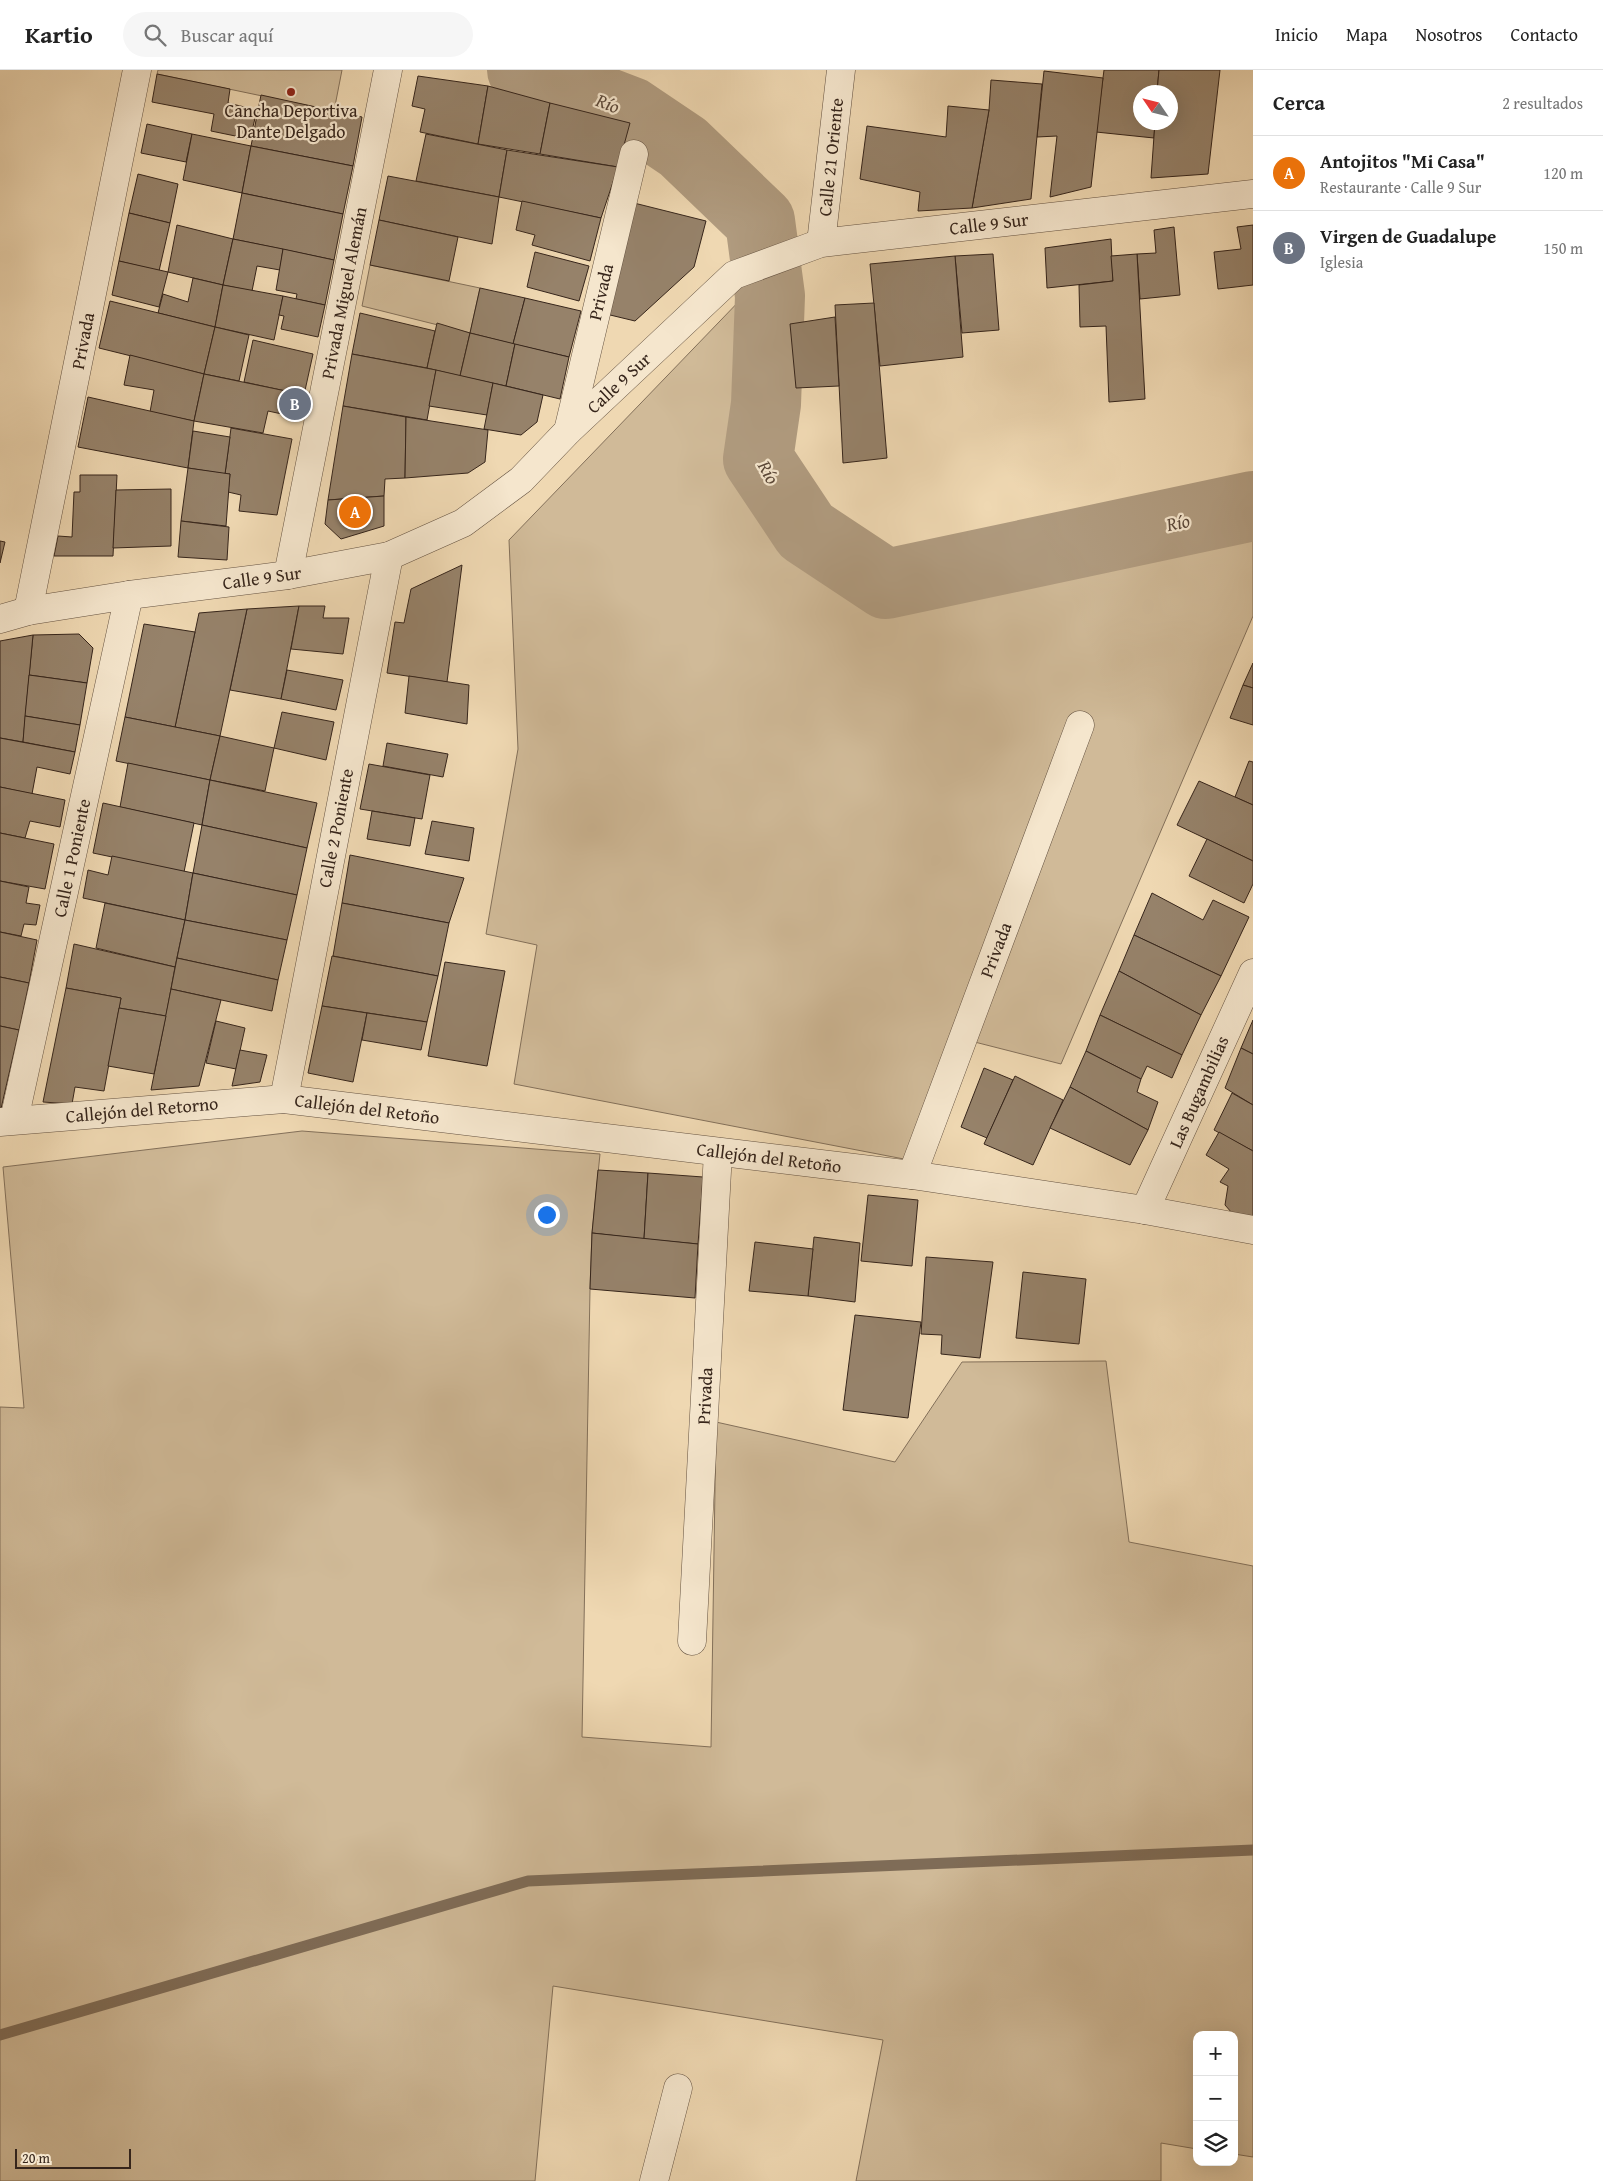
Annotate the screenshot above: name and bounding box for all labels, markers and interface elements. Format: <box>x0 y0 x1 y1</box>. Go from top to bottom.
search box <box>123 12 473 57</box>
text: Kartio <box>25 17 93 52</box>
icon: search <box>141 21 169 49</box>
text: Buscar aquí <box>181 21 273 49</box>
text: Inicio <box>1275 21 1318 48</box>
text: Mapa <box>1346 21 1387 48</box>
text: Nosotros <box>1415 21 1483 48</box>
text: Contacto <box>1511 21 1578 48</box>
water label: Río <box>591 85 624 120</box>
north arrow <box>1133 85 1178 130</box>
marker: Cancha Deportiva Dante Delgado <box>285 86 297 98</box>
text: Cerca <box>1273 87 1325 118</box>
text: 2 resultados <box>1502 91 1583 115</box>
street label: Calle 21 Oriente <box>811 96 850 217</box>
place label: Cancha Deportiva Dante Delgado <box>225 97 358 145</box>
text: Antojitos "Mi Casa" <box>1320 147 1485 175</box>
text: A <box>1284 161 1294 185</box>
text: 120 m <box>1543 161 1583 185</box>
text: Restaurante · Calle 9 Sur <box>1320 175 1481 199</box>
street label: Privada Miguel Alemán <box>314 204 373 381</box>
street label: Calle 9 Sur <box>948 205 1031 242</box>
text: Virgen de Guadalupe <box>1320 222 1496 250</box>
text: B <box>1284 236 1294 260</box>
text: 150 m <box>1543 236 1583 260</box>
text: Iglesia <box>1320 250 1363 274</box>
street label: Privada <box>581 260 620 323</box>
street label: Privada <box>64 310 101 372</box>
street label: Calle 9 Sur <box>580 345 657 420</box>
pin: B <box>279 385 311 423</box>
water label: Río <box>751 454 787 489</box>
pin: A <box>339 493 371 531</box>
water label: Río <box>1163 506 1192 538</box>
street label: Calle 9 Sur <box>221 559 304 596</box>
street label: Calle 2 Poniente <box>311 766 360 890</box>
street label: Calle 1 Poniente <box>46 796 97 920</box>
street label: Privada <box>973 918 1019 981</box>
street label: Las Bugambilias <box>1162 1031 1235 1152</box>
street label: Callejón del Retoño <box>293 1086 441 1131</box>
street label: Callejón del Retorno <box>65 1089 219 1130</box>
street label: Callejón del Retoño <box>695 1135 843 1180</box>
your location <box>534 1202 560 1228</box>
street label: Privada <box>690 1366 720 1425</box>
map controls <box>1193 2031 1238 2166</box>
button: + <box>1193 2031 1238 2076</box>
button: − <box>1193 2076 1238 2121</box>
button: layers <box>1193 2121 1238 2166</box>
scale bar <box>15 2146 131 2169</box>
text: 20 m <box>22 2148 50 2168</box>

